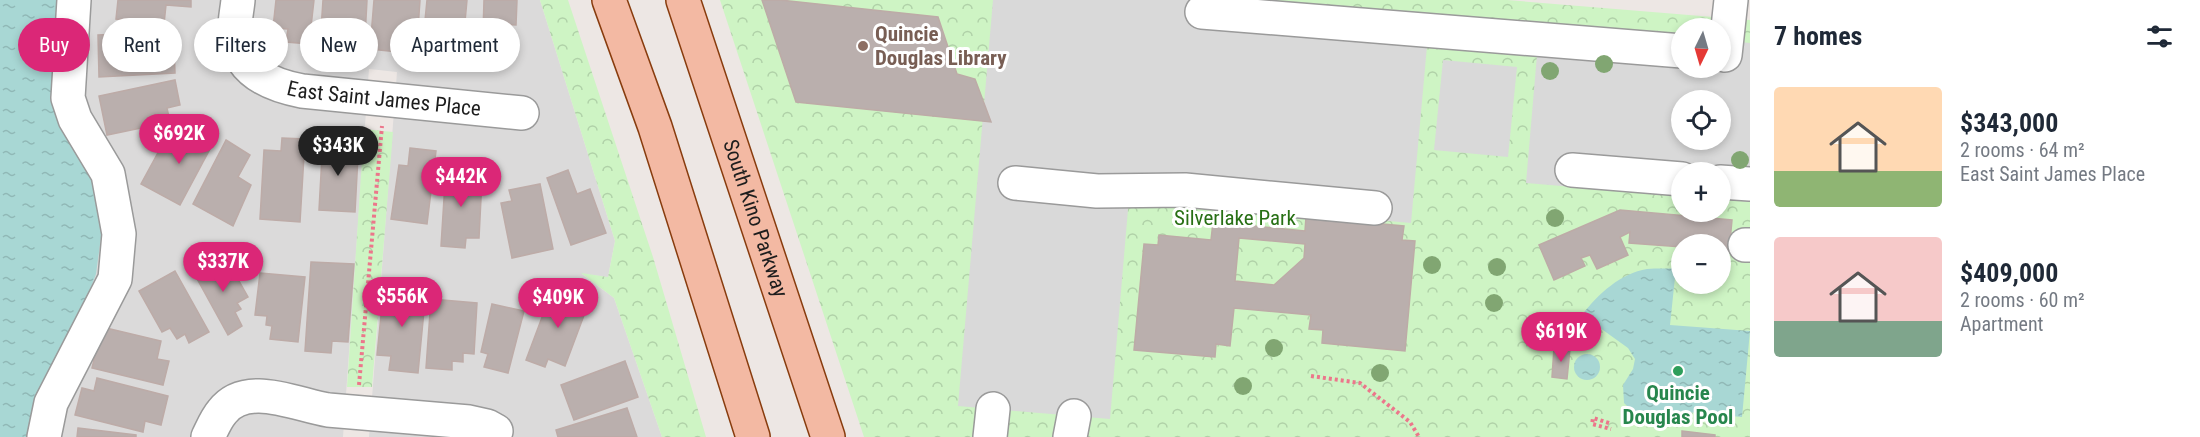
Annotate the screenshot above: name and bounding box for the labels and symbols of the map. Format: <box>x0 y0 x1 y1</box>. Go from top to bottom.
north arrow <box>1671 18 1731 78</box>
place label: Quincie Douglas Library <box>875 22 1007 70</box>
marker: Quincie Douglas Library <box>856 39 870 53</box>
street label: East Saint James Place <box>285 76 482 121</box>
pin: $692K <box>137 114 221 165</box>
pin: $343K <box>296 126 380 177</box>
street label: South Kino Parkway <box>718 136 793 300</box>
pin: $442K <box>419 157 503 208</box>
park label: Silverlake Park <box>1174 206 1296 230</box>
pin: $337K <box>181 242 265 293</box>
pin: $556K <box>360 277 444 328</box>
pin: $409K <box>516 278 600 329</box>
pin: $619K <box>1519 312 1603 363</box>
marker: Quincie Douglas Pool <box>1671 364 1685 378</box>
place label: Quincie Douglas Pool <box>1623 381 1733 429</box>

